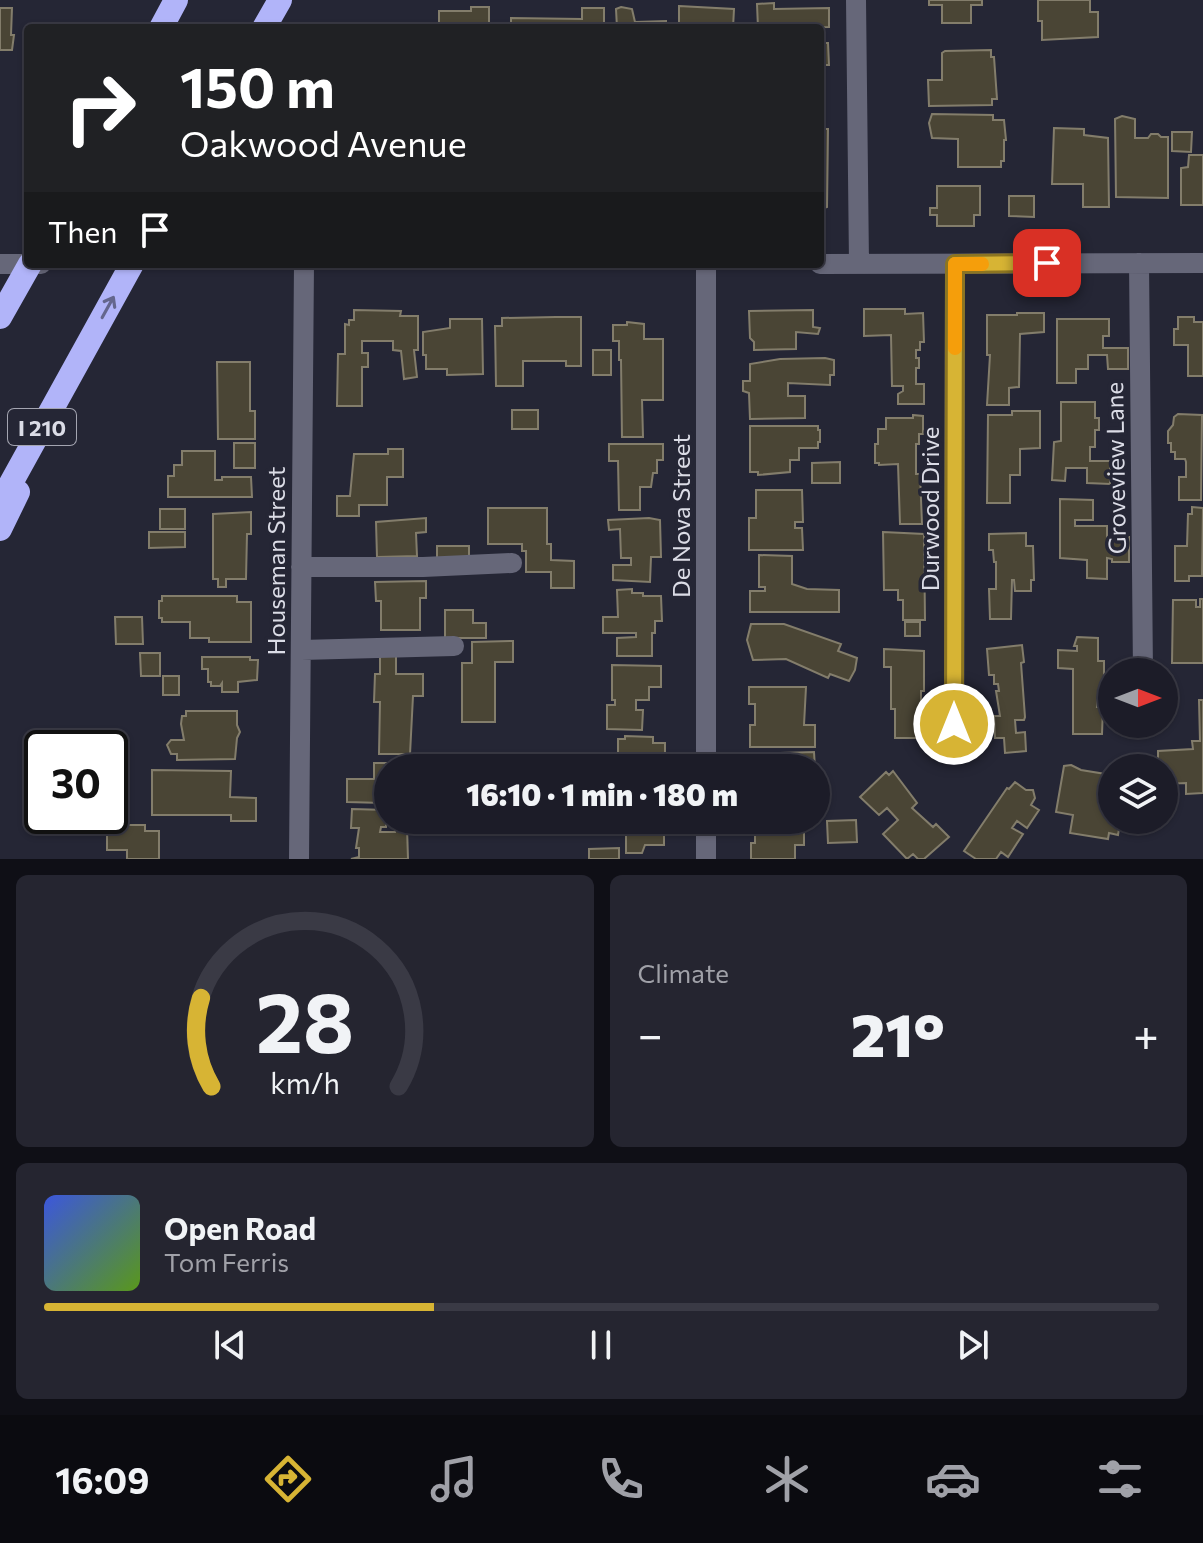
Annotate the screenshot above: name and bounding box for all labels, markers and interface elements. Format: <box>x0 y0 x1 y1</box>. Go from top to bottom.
text: 150 m <box>180 51 335 120</box>
icon: right <box>48 56 152 160</box>
text: Oakwood Avenue <box>180 120 467 164</box>
icon: arrive <box>133 208 177 252</box>
text: Then <box>48 212 117 249</box>
pin <box>1013 229 1081 297</box>
icon: arrive <box>1025 241 1069 285</box>
one-way arrow <box>100 296 116 319</box>
street label: Groveview Lane <box>1099 382 1131 554</box>
road number: I 210 <box>8 409 76 445</box>
street label: Durwood Drive <box>915 427 944 591</box>
street label: De Nova Street <box>666 434 695 598</box>
street label: Houseman Street <box>261 466 290 656</box>
north arrow <box>1098 658 1178 738</box>
map controls <box>1098 658 1178 834</box>
position arrow <box>912 682 996 766</box>
speed limit sign: 30 <box>24 730 128 834</box>
button: layers <box>1098 754 1178 834</box>
text: 16:10 · 1 min · 180 m <box>466 775 738 812</box>
text: Climate <box>638 957 729 988</box>
text: 28 <box>256 968 354 1070</box>
text: 21° <box>851 996 945 1069</box>
text: − <box>638 1006 663 1060</box>
text: + <box>1133 1006 1159 1060</box>
text: km/h <box>270 1065 340 1100</box>
text: Open Road <box>164 1209 316 1246</box>
text: Tom Ferris <box>164 1246 289 1277</box>
icon: previous <box>208 1323 252 1367</box>
icon: pause <box>579 1323 623 1367</box>
icon: next <box>951 1323 995 1367</box>
icon: directions <box>260 1451 316 1507</box>
icon: music <box>426 1451 482 1507</box>
icon: phone <box>593 1451 649 1507</box>
icon: climate <box>759 1451 815 1507</box>
icon: car <box>925 1451 981 1507</box>
icon: filters <box>1092 1451 1148 1507</box>
text: 16:09 <box>55 1457 149 1501</box>

